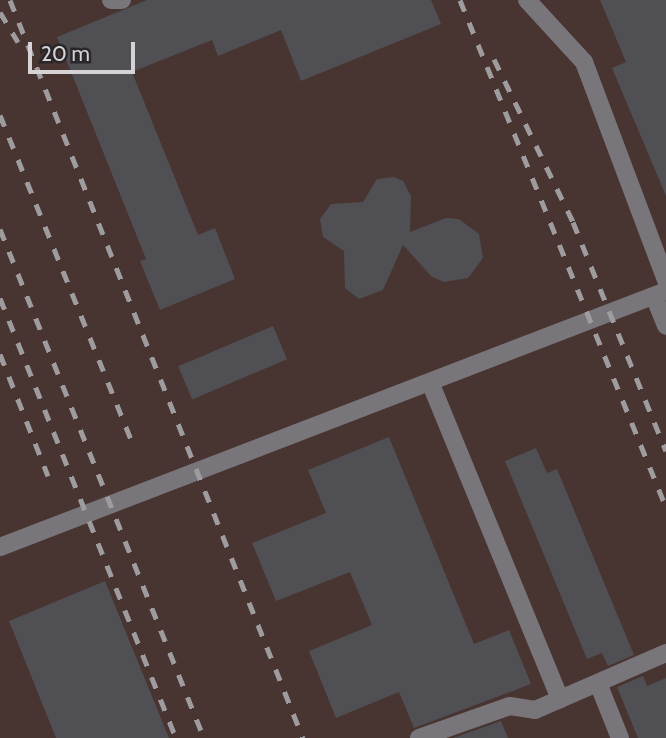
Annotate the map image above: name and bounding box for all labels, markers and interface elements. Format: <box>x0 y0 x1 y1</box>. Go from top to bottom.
scale bar <box>32 28 138 72</box>
text: 20 m <box>41 41 90 66</box>

